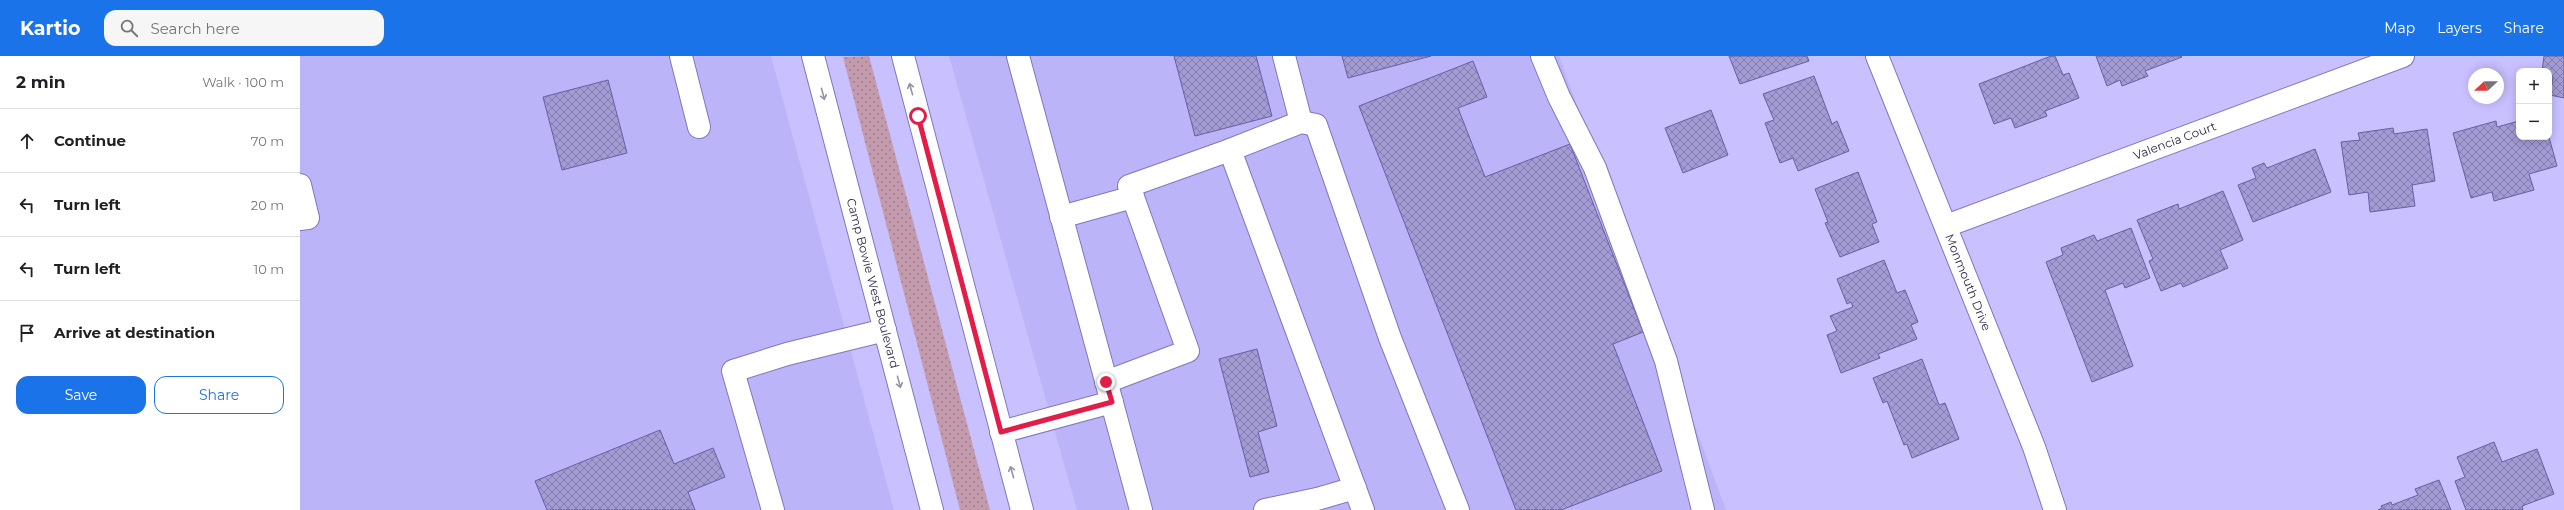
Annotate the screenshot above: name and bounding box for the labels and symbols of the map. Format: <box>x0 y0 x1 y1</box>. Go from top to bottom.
north arrow <box>2468 68 2504 104</box>
one-way arrow <box>907 83 915 96</box>
one-way arrow <box>819 87 827 100</box>
route start <box>909 107 927 125</box>
street label: Valencia Court <box>2131 118 2218 163</box>
street label: Camp Bowie West Boulevard <box>844 197 903 370</box>
street label: Monmouth Drive <box>1942 232 1995 333</box>
route end <box>1097 373 1115 391</box>
one-way arrow <box>895 375 903 388</box>
one-way arrow <box>1008 466 1015 479</box>

